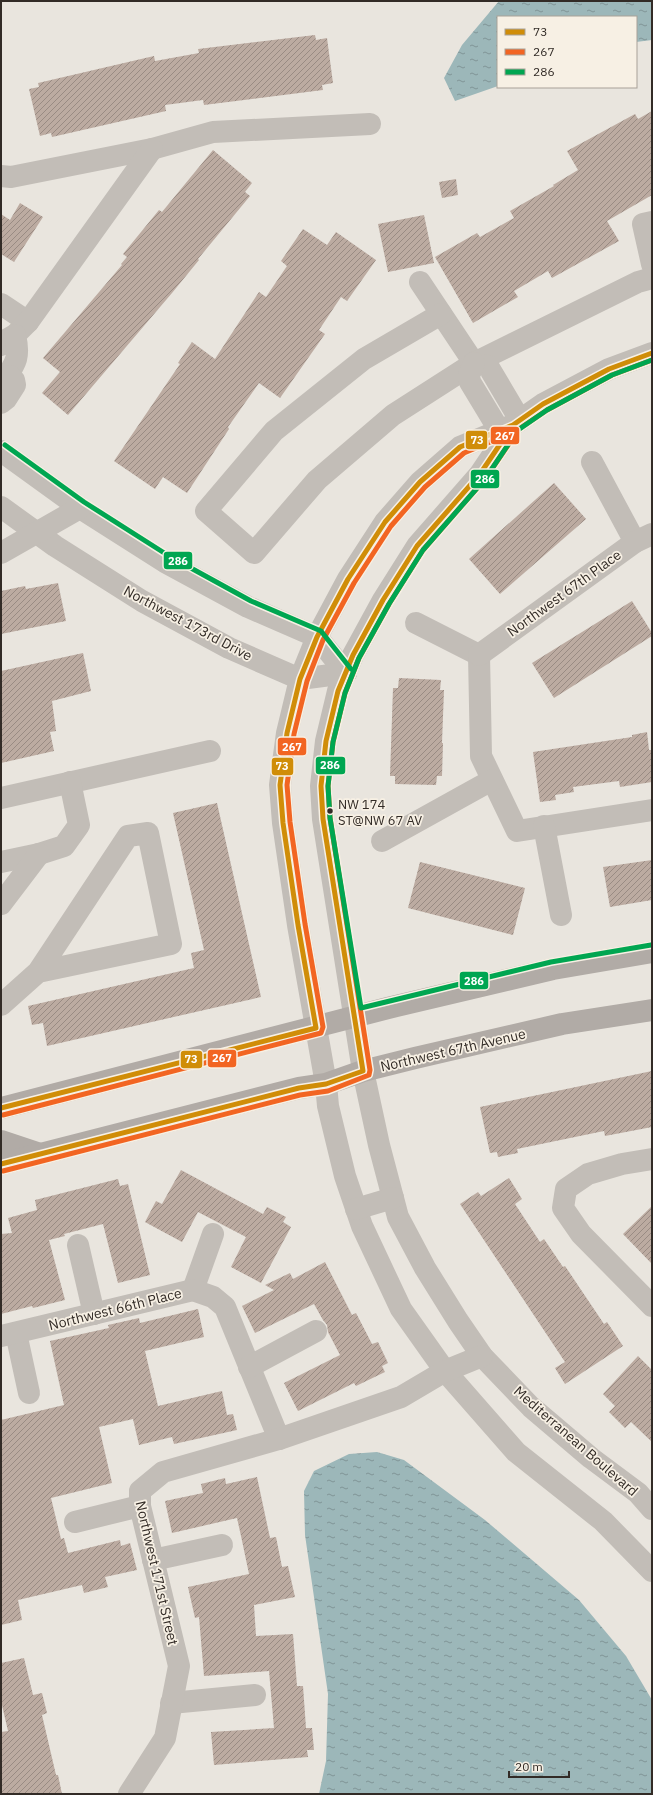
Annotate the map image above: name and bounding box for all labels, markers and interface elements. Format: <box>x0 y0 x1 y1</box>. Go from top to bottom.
legend <box>497 16 637 88</box>
text: 73 <box>533 24 547 39</box>
text: 267 <box>533 44 555 59</box>
text: 286 <box>533 64 555 79</box>
line badge: 267 <box>490 426 520 445</box>
text: 267 <box>495 429 515 443</box>
line badge: 73 <box>465 430 488 450</box>
text: 73 <box>470 433 484 447</box>
line badge: 286 <box>470 469 500 489</box>
text: 286 <box>475 472 495 486</box>
street label: Northwest 67th Place <box>504 545 625 640</box>
line badge: 286 <box>163 551 193 570</box>
text: 286 <box>168 554 188 568</box>
street label: Northwest 173rd Drive <box>121 581 256 665</box>
line badge: 267 <box>277 737 307 756</box>
text: 267 <box>282 740 302 754</box>
line badge: 286 <box>315 756 346 775</box>
line badge: 73 <box>271 757 294 776</box>
text: 286 <box>320 758 340 772</box>
text: 73 <box>275 759 289 773</box>
place label: NW 174 ST@NW 67 AV <box>338 796 422 829</box>
marker: NW 174 ST@NW 67 AV <box>325 806 335 816</box>
line badge: 286 <box>459 971 489 990</box>
text: 286 <box>464 974 484 988</box>
street label: Northwest 67th Avenue <box>379 1024 528 1076</box>
line badge: 267 <box>207 1049 237 1068</box>
line badge: 73 <box>180 1050 203 1069</box>
text: 267 <box>212 1051 232 1065</box>
text: 73 <box>184 1052 198 1066</box>
street label: Northwest 66th Place <box>47 1284 184 1334</box>
street label: Mediterranean Boulevard <box>510 1382 642 1500</box>
street label: Northwest 171st Street <box>132 1499 182 1647</box>
scale bar <box>509 1753 569 1779</box>
text: 20 m <box>515 1759 543 1774</box>

